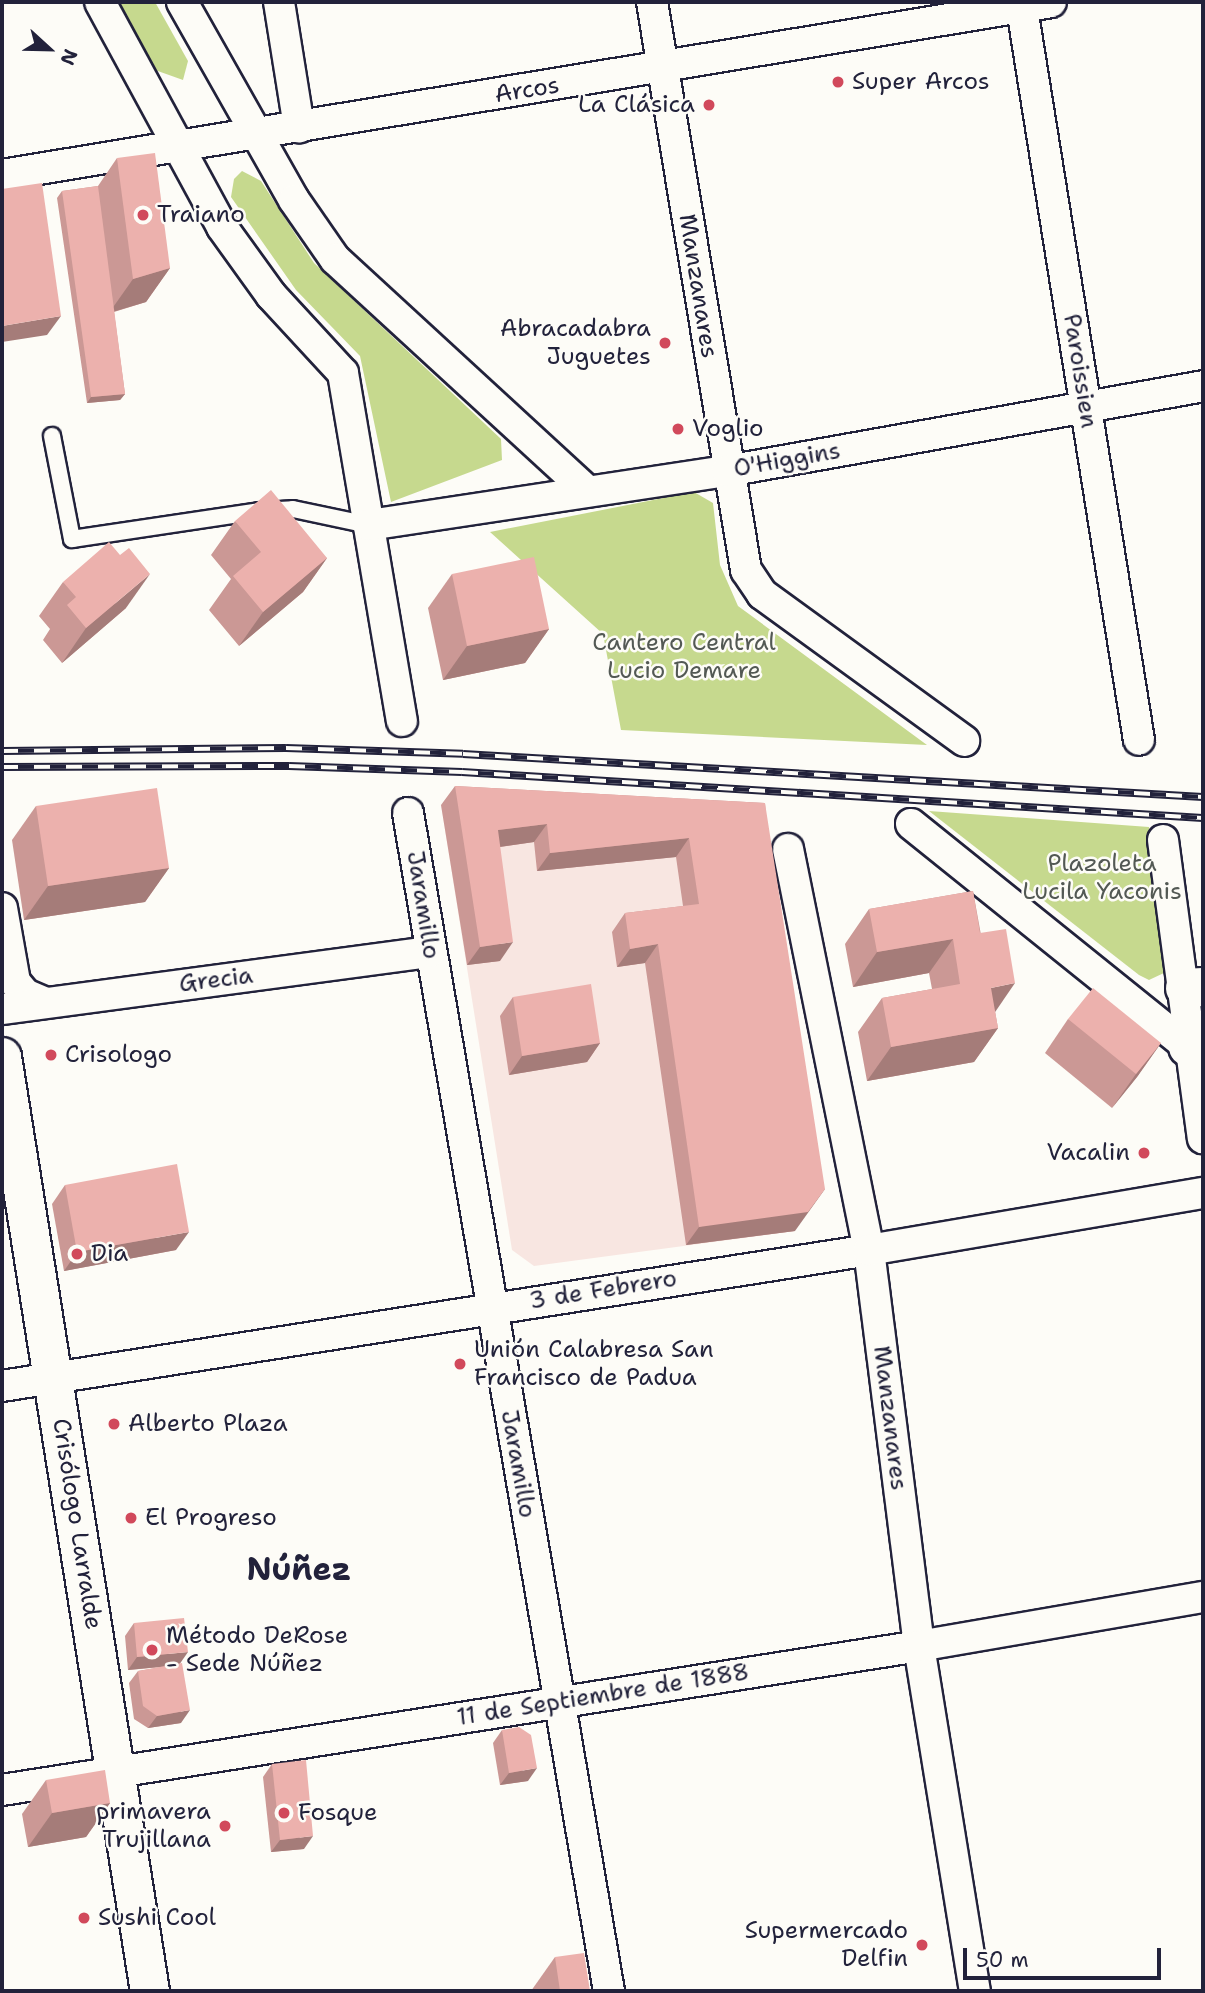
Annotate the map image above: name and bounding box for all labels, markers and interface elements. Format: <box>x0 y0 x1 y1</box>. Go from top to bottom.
north arrow <box>14 14 84 84</box>
text: N <box>55 45 83 69</box>
place label: Super Arcos <box>852 68 990 96</box>
street label: Arcos <box>493 71 561 109</box>
marker: Super Arcos <box>830 74 846 90</box>
place label: La Clásica <box>578 91 695 119</box>
marker: La Clásica <box>701 97 717 113</box>
place label: Traiano <box>157 201 245 229</box>
marker: Traiano <box>135 207 151 223</box>
street label: Manzanares <box>672 212 724 360</box>
street label: Paroissien <box>1057 312 1103 430</box>
place label: Abracadabra Juguetes <box>500 315 651 371</box>
marker: Abracadabra Juguetes <box>657 335 673 351</box>
place label: Voglio <box>692 415 764 443</box>
marker: Voglio <box>670 421 686 437</box>
street label: O'Higgins <box>731 436 843 484</box>
park label: Cantero Central Lucio Demare <box>592 629 776 685</box>
street label: Jaramillo <box>400 849 446 961</box>
park label: Plazoleta Lucila Yaconis <box>1022 850 1182 906</box>
street label: Grecia <box>177 961 255 999</box>
place label: Crisologo <box>65 1041 172 1069</box>
marker: Crisologo <box>43 1047 59 1063</box>
place label: Vacalin <box>1046 1139 1130 1167</box>
marker: Vacalin <box>1136 1145 1152 1161</box>
place label: Dia <box>91 1240 128 1268</box>
marker: Dia <box>69 1246 85 1262</box>
street label: 3 de Febrero <box>527 1264 679 1316</box>
place label: Unión Calabresa San Francisco de Padua <box>474 1336 714 1392</box>
street label: Manzanares <box>867 1344 913 1492</box>
marker: Unión Calabresa San Francisco de Padua <box>452 1356 468 1372</box>
street label: Jaramillo <box>494 1408 542 1520</box>
place label: Alberto Plaza <box>128 1410 288 1438</box>
street label: Crisólogo Larralde <box>46 1416 108 1632</box>
marker: Alberto Plaza <box>106 1416 122 1432</box>
place label: El Progreso <box>145 1504 277 1532</box>
marker: El Progreso <box>123 1510 139 1526</box>
district label: Núñez <box>247 1550 351 1588</box>
place label: Método DeRose - Sede Núñez <box>166 1622 348 1678</box>
marker: Método DeRose - Sede Núñez <box>144 1642 160 1658</box>
street label: 11 de Septiembre de 1888 <box>455 1658 751 1732</box>
place label: primavera Trujillana <box>96 1798 211 1854</box>
place label: Fosque <box>298 1799 377 1827</box>
marker: Fosque <box>276 1805 292 1821</box>
marker: primavera Trujillana <box>217 1818 233 1834</box>
place label: Sushi Cool <box>98 1904 216 1932</box>
marker: Sushi Cool <box>76 1910 92 1926</box>
place label: Supermercado Delfin <box>745 1917 908 1973</box>
scale bar <box>967 1934 1165 1978</box>
marker: Supermercado Delfin <box>914 1937 930 1953</box>
text: 50 m <box>976 1946 1029 1974</box>

